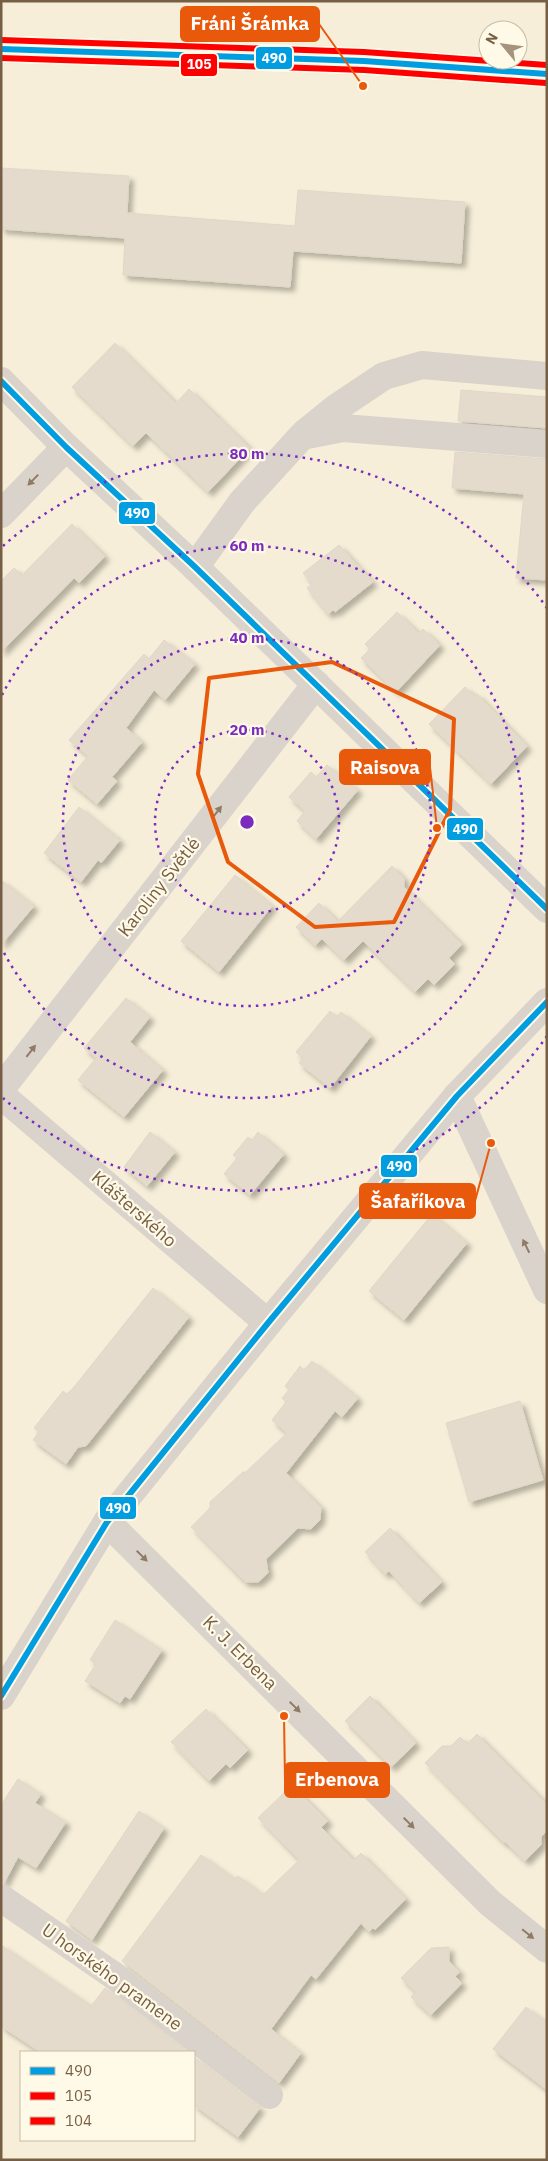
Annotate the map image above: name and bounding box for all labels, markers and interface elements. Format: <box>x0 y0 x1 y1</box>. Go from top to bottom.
callout: Fráni Šrámka <box>181 7 319 41</box>
text: Fráni Šrámka <box>191 11 310 35</box>
north arrow <box>478 20 528 70</box>
text: N <box>481 30 502 47</box>
line badge: 490 <box>255 46 293 70</box>
text: 490 <box>261 49 287 67</box>
line badge: 105 <box>180 53 218 77</box>
text: 105 <box>186 55 212 73</box>
text: 80 m <box>230 444 264 463</box>
one-way arrow <box>27 474 39 486</box>
line badge: 490 <box>118 501 156 525</box>
text: 490 <box>124 504 150 522</box>
text: 60 m <box>230 536 264 555</box>
text: 40 m <box>230 628 264 647</box>
text: 20 m <box>230 720 264 739</box>
callout: Raisova <box>340 750 430 784</box>
text: Raisova <box>350 755 420 779</box>
one-way arrow <box>212 805 222 819</box>
centre of rings <box>238 813 256 831</box>
line badge: 490 <box>446 817 484 841</box>
text: 490 <box>452 820 478 838</box>
street label: Karoliny Světlé <box>113 832 205 941</box>
one-way arrow <box>26 1044 37 1057</box>
line badge: 490 <box>380 1154 418 1178</box>
text: 490 <box>386 1157 412 1175</box>
street label: Klášterského <box>87 1165 182 1252</box>
callout: Šafaříkova <box>360 1184 475 1218</box>
text: Šafaříkova <box>370 1189 466 1213</box>
one-way arrow <box>521 1239 529 1253</box>
line badge: 490 <box>99 1496 137 1520</box>
text: 490 <box>105 1499 131 1517</box>
one-way arrow <box>136 1550 148 1562</box>
street label: K. J. Erbena <box>198 1611 283 1695</box>
one-way arrow <box>289 1701 301 1713</box>
callout: Erbenova <box>285 1763 389 1797</box>
text: Erbenova <box>295 1767 379 1791</box>
one-way arrow <box>403 1817 415 1829</box>
street label: U horského pramene <box>38 1918 187 2035</box>
one-way arrow <box>521 1928 534 1939</box>
legend <box>20 2051 195 2141</box>
text: 490 <box>65 2061 92 2080</box>
text: 105 <box>65 2086 92 2105</box>
text: 104 <box>65 2111 92 2130</box>

